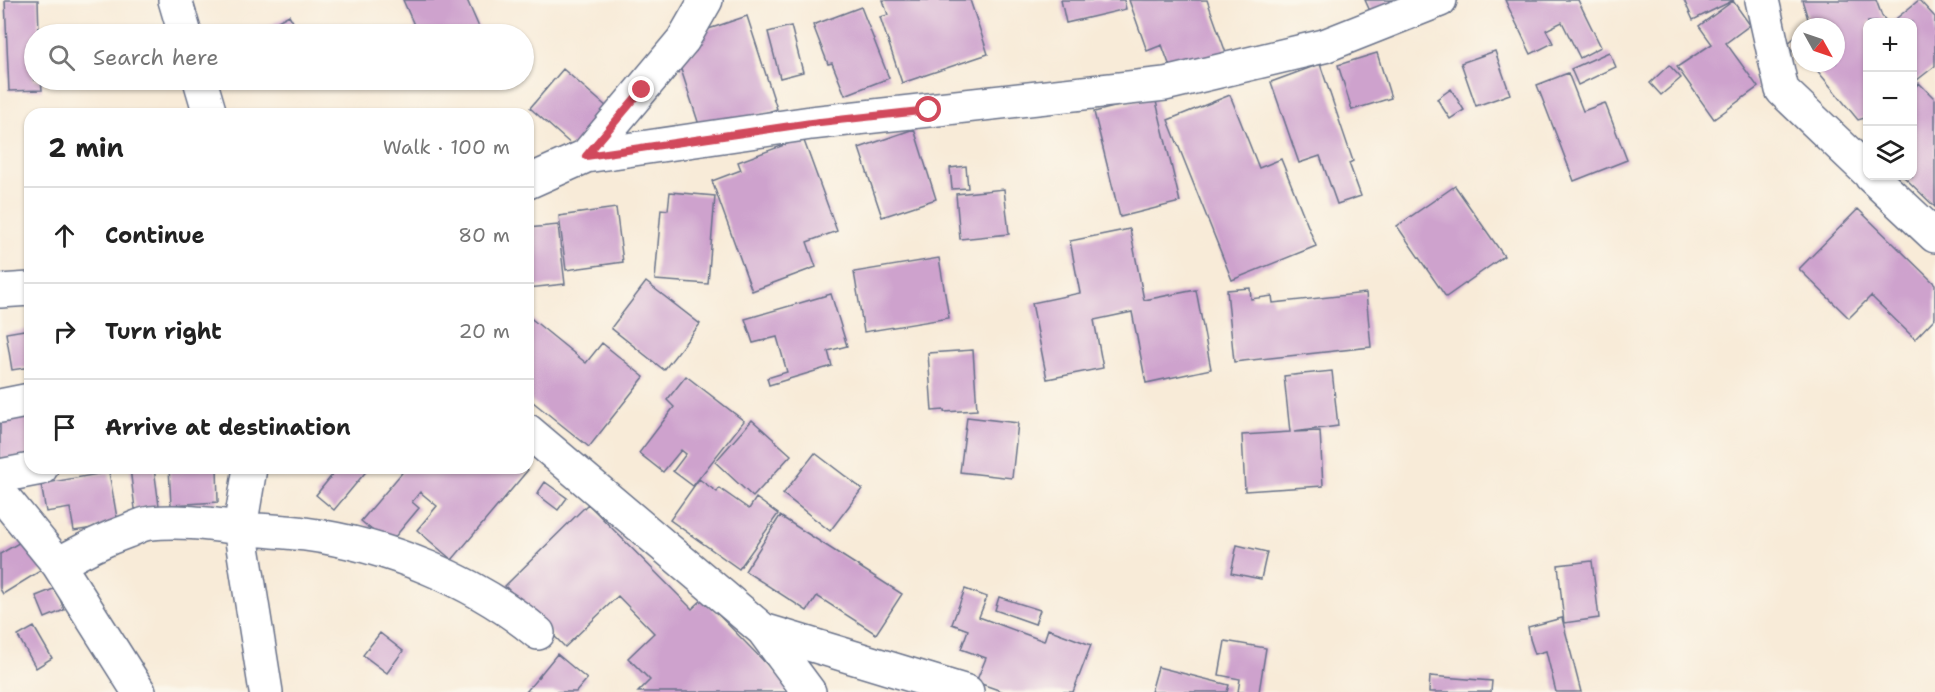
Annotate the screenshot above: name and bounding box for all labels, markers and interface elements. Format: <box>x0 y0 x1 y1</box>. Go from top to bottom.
north arrow <box>1791 18 1845 72</box>
map controls <box>1863 18 1917 180</box>
button: + <box>1863 18 1917 72</box>
search box <box>24 24 534 90</box>
icon: search <box>45 41 78 74</box>
text: Search here <box>93 43 219 72</box>
button: − <box>1863 72 1917 126</box>
route end <box>628 76 654 102</box>
route start <box>915 96 941 122</box>
button: layers <box>1863 126 1917 180</box>
text: 2 min <box>48 130 124 165</box>
text: Walk · 100 m <box>383 134 510 160</box>
icon: ahead <box>48 219 81 252</box>
text: Continue <box>105 221 205 250</box>
text: 80 m <box>458 222 510 248</box>
icon: right <box>48 315 81 348</box>
text: Turn right <box>105 317 222 346</box>
text: 20 m <box>459 318 510 344</box>
icon: arrive <box>48 411 81 444</box>
text: Arrive at destination <box>105 413 351 442</box>

